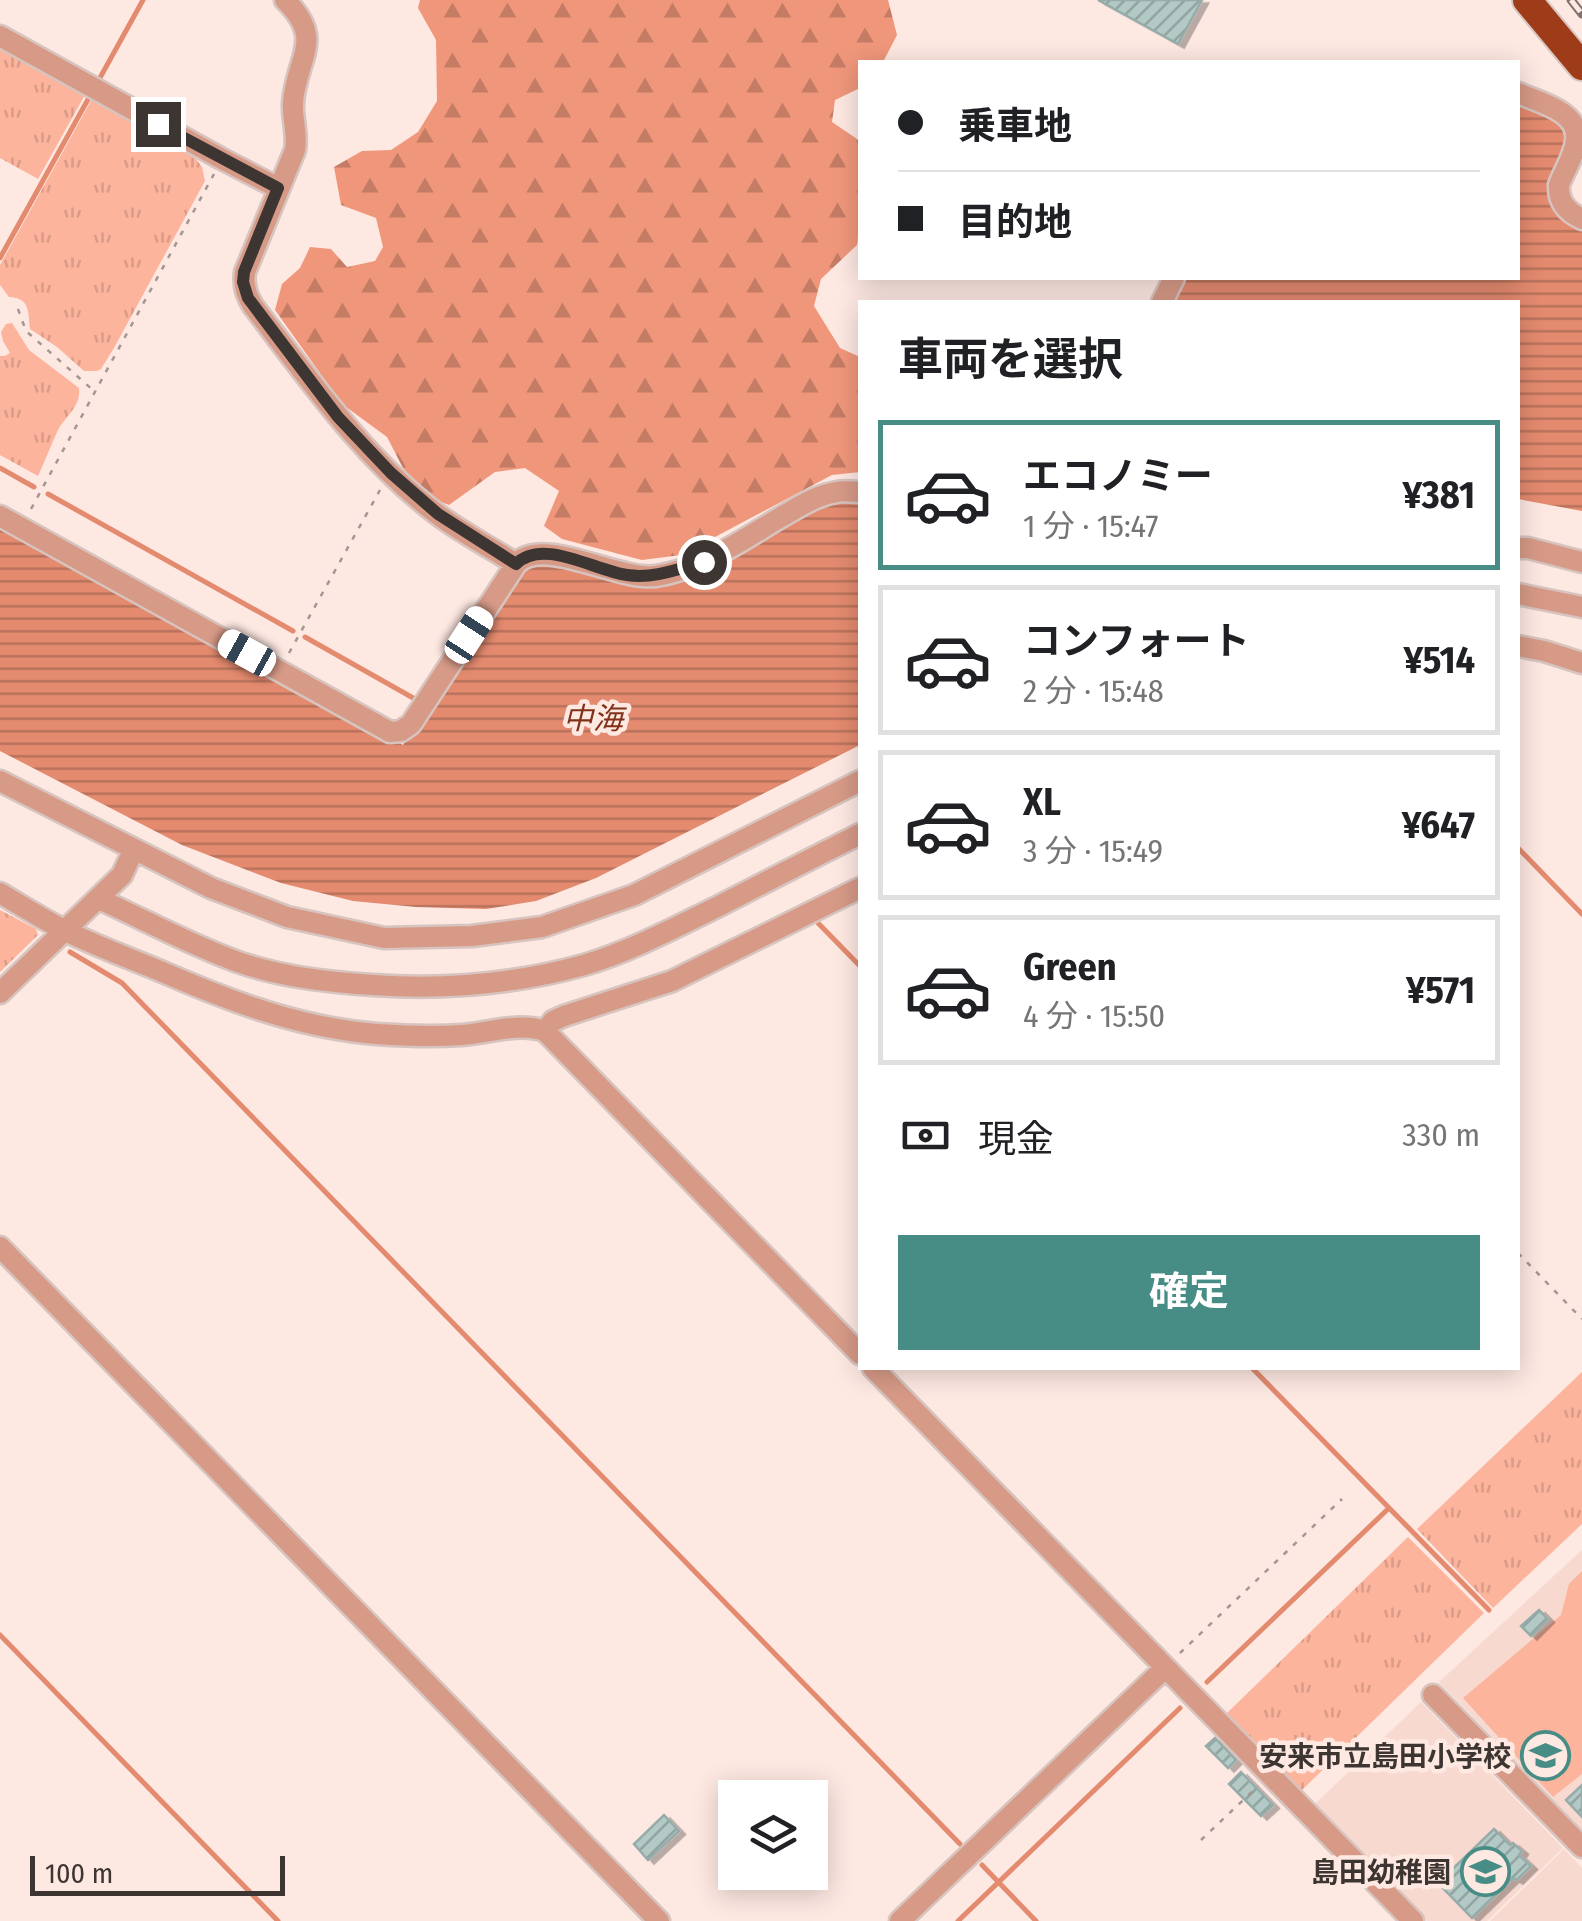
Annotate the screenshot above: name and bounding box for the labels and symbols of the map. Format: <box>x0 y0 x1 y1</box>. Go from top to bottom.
route end <box>136 102 181 147</box>
route start <box>682 540 727 585</box>
car <box>440 602 498 668</box>
car <box>213 625 281 681</box>
water label: 中海 <box>563 701 627 737</box>
school or university icon: 安来市立島田小学校 <box>1520 1730 1572 1782</box>
place label: 安来市立島田小学校 <box>1259 1740 1511 1773</box>
school or university icon: 島田幼稚園 <box>1460 1846 1512 1898</box>
scale bar <box>30 1851 285 1896</box>
place label: 島田幼稚園 <box>1311 1856 1451 1889</box>

